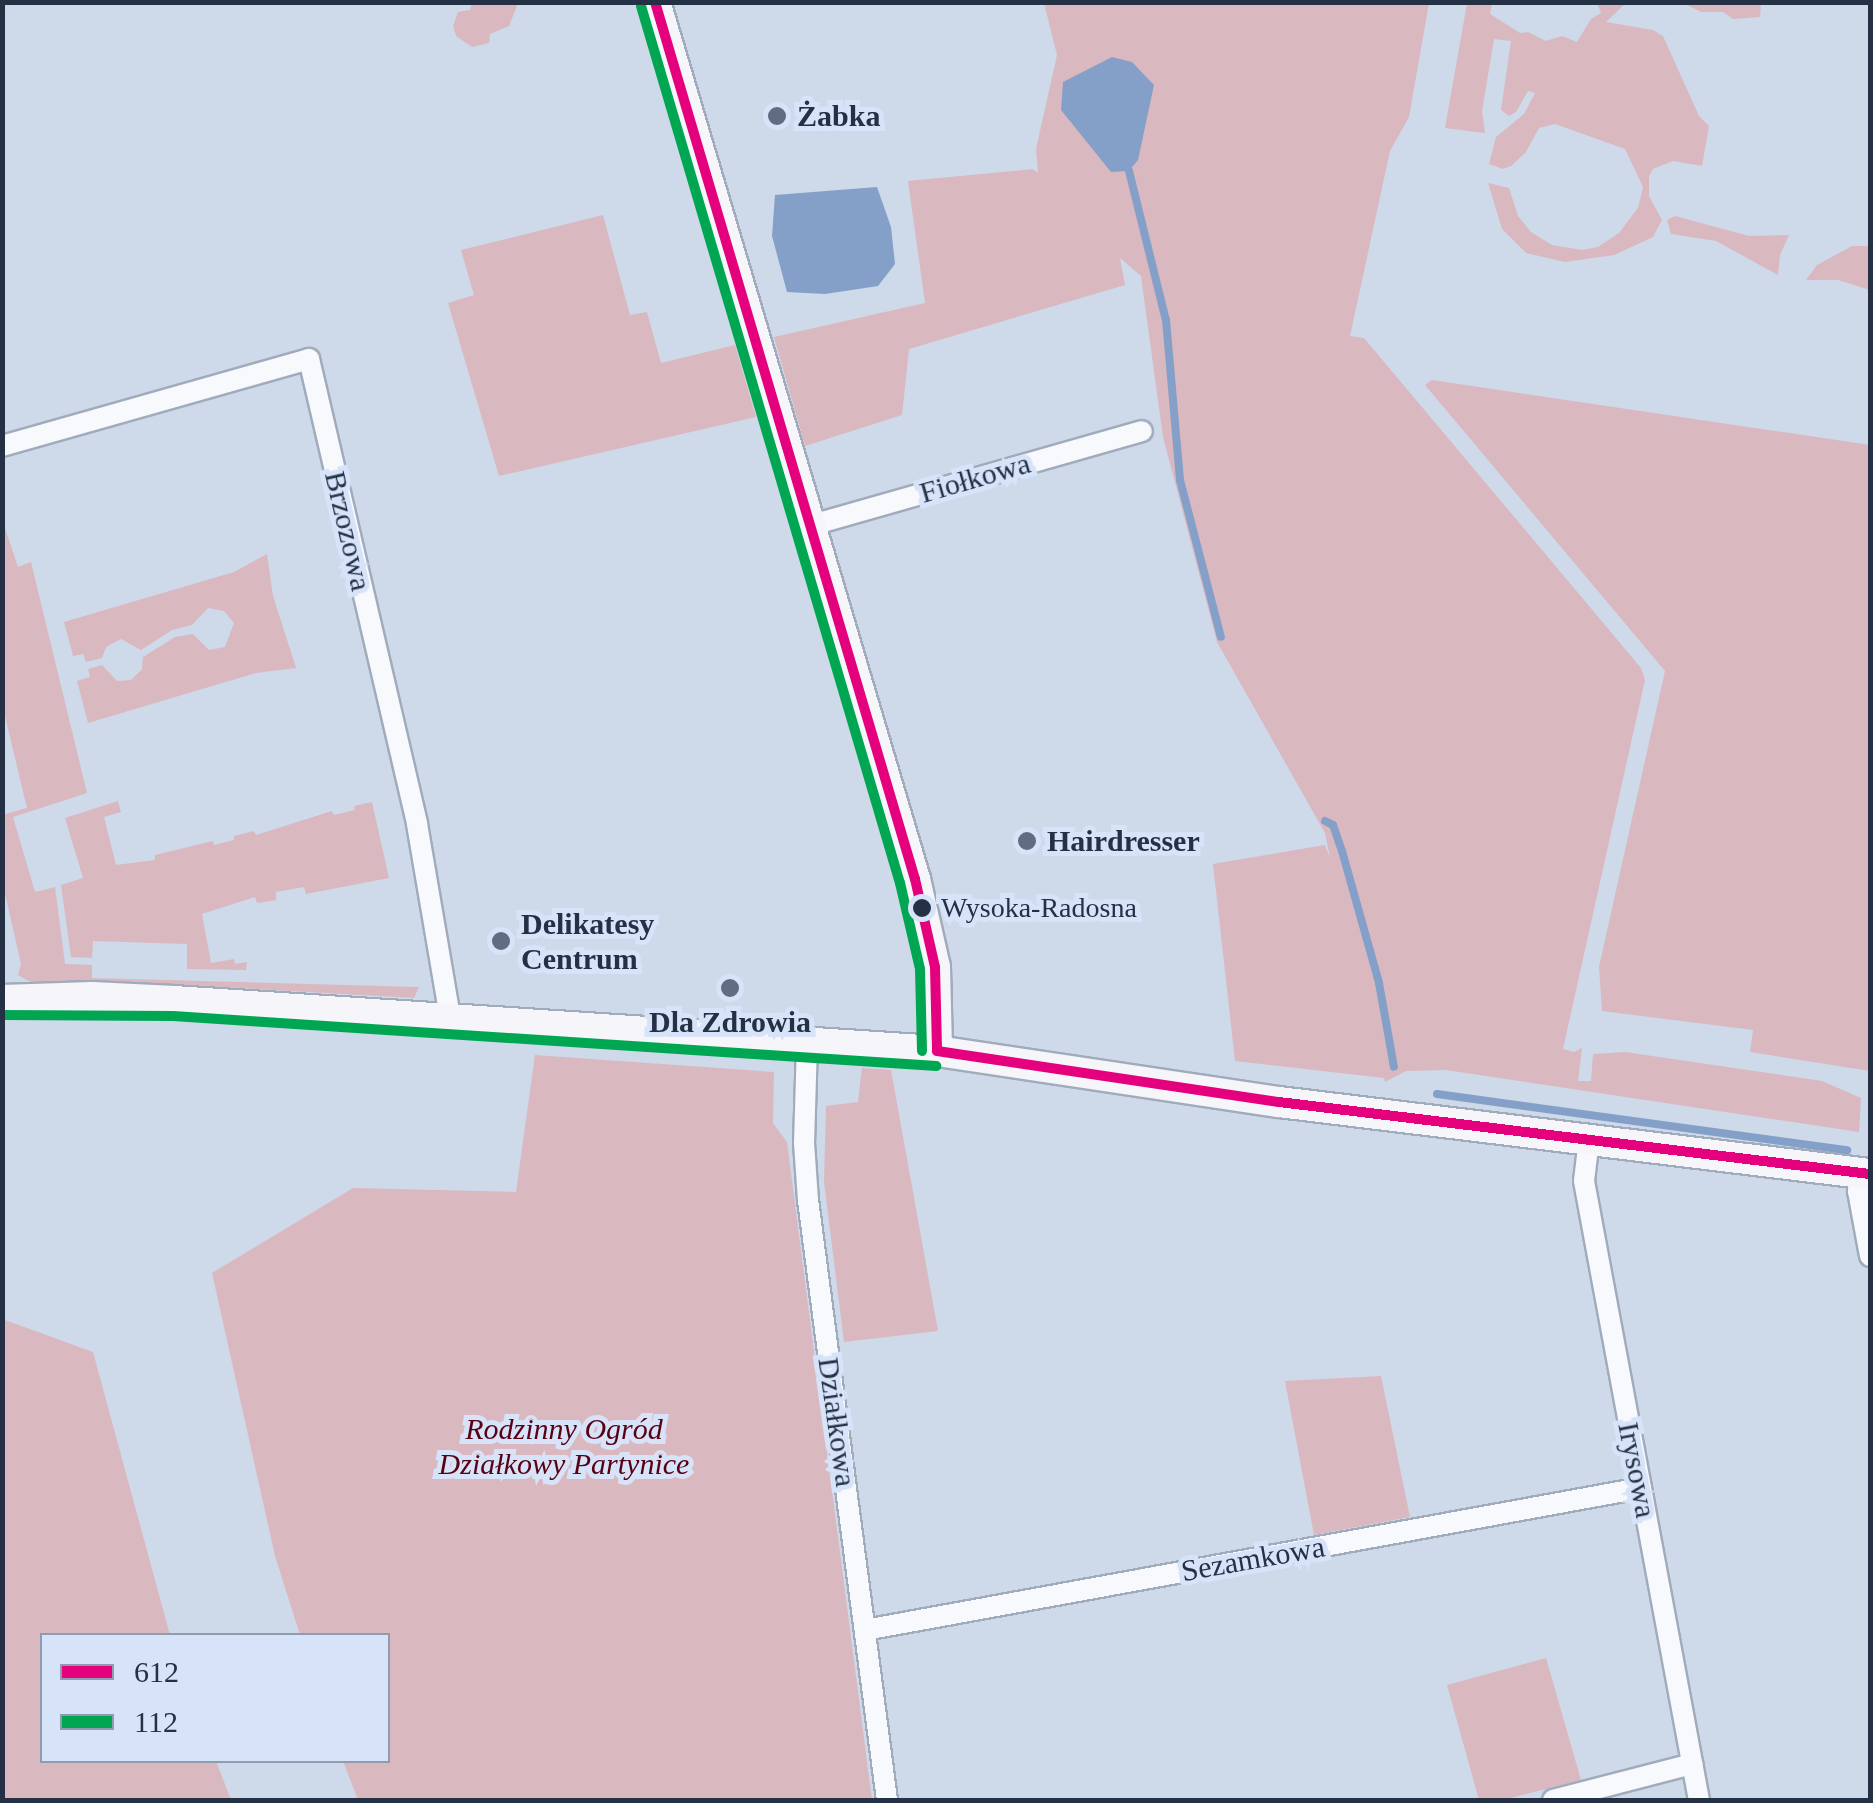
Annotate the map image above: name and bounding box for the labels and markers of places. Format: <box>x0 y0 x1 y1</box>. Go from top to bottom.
place label: Żabka <box>797 98 880 134</box>
marker: Żabka <box>766 105 788 127</box>
place label: Hairdresser <box>1047 823 1200 859</box>
marker: Hairdresser <box>1016 830 1038 852</box>
place label: Wysoka-Radosna <box>941 891 1137 925</box>
marker: Wysoka-Radosna <box>912 898 932 918</box>
place label: Delikatesy Centrum <box>521 906 654 976</box>
marker: Delikatesy Centrum <box>490 930 512 952</box>
marker: Dla Zdrowia <box>719 977 741 999</box>
place label: Dla Zdrowia <box>649 1004 811 1040</box>

